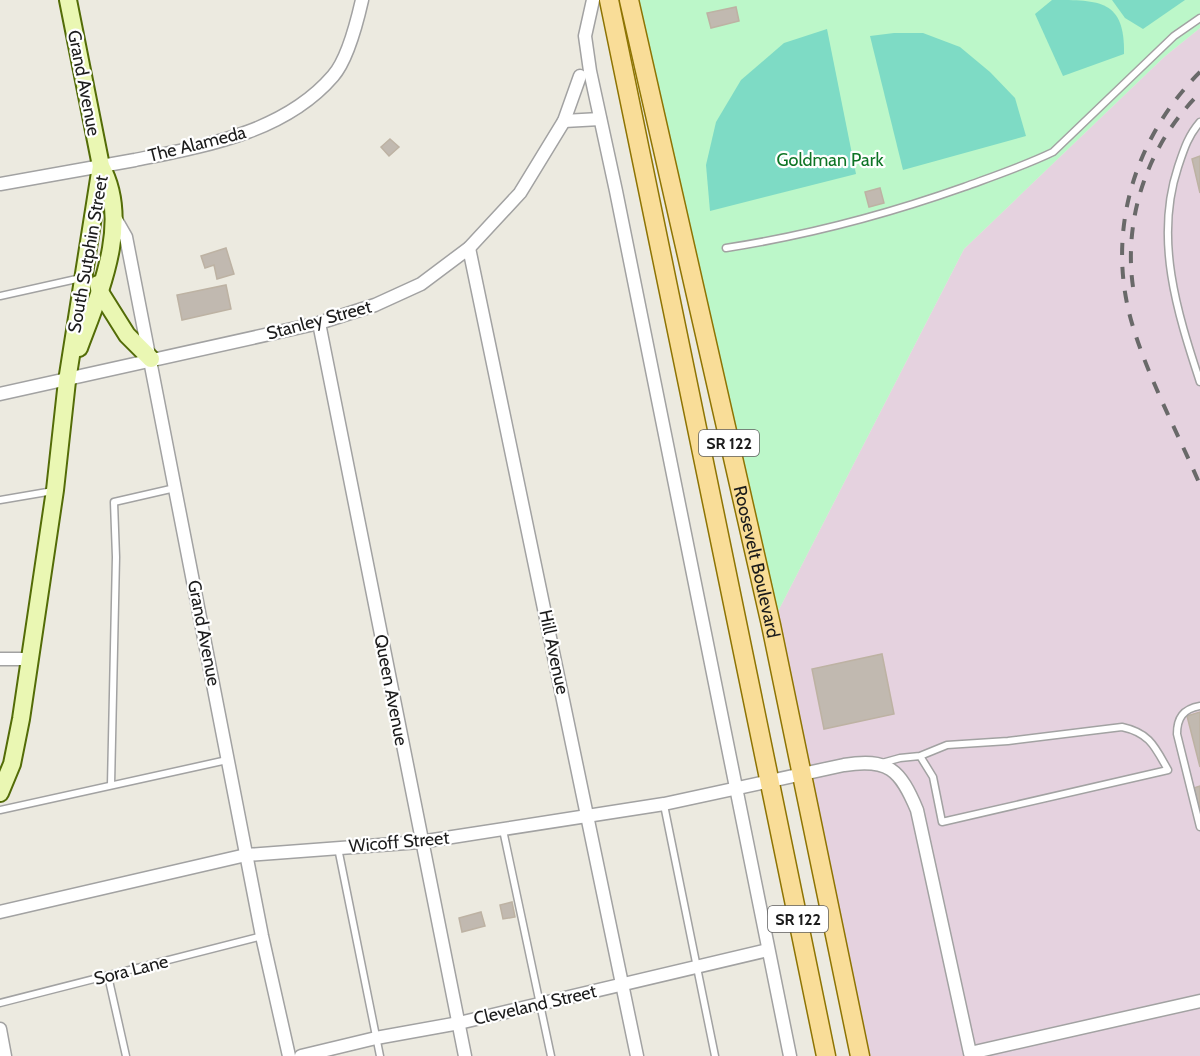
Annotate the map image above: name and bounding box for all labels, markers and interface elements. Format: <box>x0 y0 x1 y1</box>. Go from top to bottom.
street label: Grand Avenue <box>63 28 105 138</box>
street label: The Alameda <box>146 121 249 167</box>
park label: Goldman Park <box>776 149 884 171</box>
street label: South Sutphin Street <box>63 174 113 334</box>
street label: Stanley Street <box>264 295 374 345</box>
road number: SR 122 <box>699 430 759 456</box>
street label: Roosevelt Boulevard <box>729 483 784 640</box>
street label: Grand Avenue <box>183 578 225 688</box>
street label: Hill Avenue <box>534 608 574 696</box>
street label: Queen Avenue <box>369 633 413 747</box>
street label: Wicoff Street <box>348 827 450 857</box>
road number: SR 122 <box>768 906 828 932</box>
street label: Sora Lane <box>92 950 170 990</box>
street label: Cleveland Street <box>471 980 599 1030</box>

